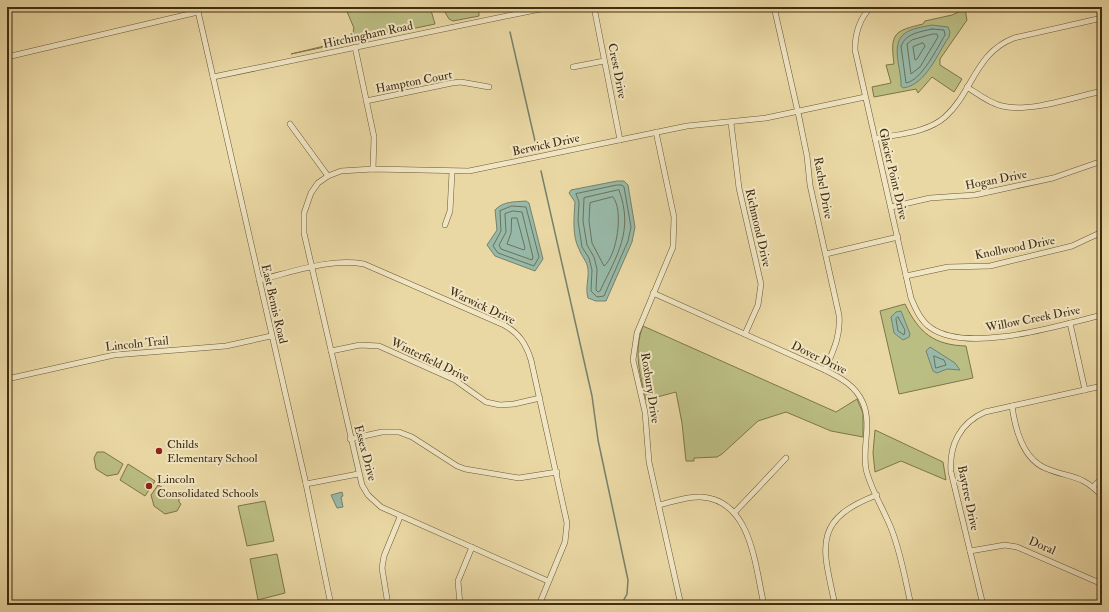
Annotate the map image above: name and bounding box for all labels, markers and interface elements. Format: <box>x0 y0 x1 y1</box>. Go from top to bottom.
street label: Hitchingham Road <box>322 18 414 52</box>
street label: Crest Drive <box>604 42 630 100</box>
street label: Hampton Court <box>374 67 454 97</box>
street label: Glacier Point Drive <box>875 127 911 221</box>
street label: Berwick Drive <box>511 131 581 159</box>
street label: Rachel Drive <box>810 156 836 220</box>
street label: Hogan Drive <box>964 167 1028 193</box>
street label: Richmond Drive <box>742 187 774 269</box>
street label: Knollwood Drive <box>974 233 1056 263</box>
street label: East Bemis Road <box>258 263 290 345</box>
street label: Warwick Drive <box>445 284 518 328</box>
street label: Willow Creek Drive <box>983 302 1082 336</box>
street label: Lincoln Trail <box>105 333 169 355</box>
street label: Winterfield Drive <box>387 334 472 385</box>
street label: Dover Drive <box>789 338 849 378</box>
street label: Roxbury Drive <box>637 352 663 424</box>
street label: Essex Drive <box>350 423 380 483</box>
place label: Childs Elementary School <box>167 437 258 466</box>
marker: Childs Elementary School <box>154 446 164 456</box>
street label: Baytree Drive <box>954 464 982 532</box>
place label: Lincoln Consolidated Schools <box>157 472 258 501</box>
marker: Lincoln Consolidated Schools <box>144 481 154 491</box>
street label: Doral <box>1026 534 1058 558</box>

